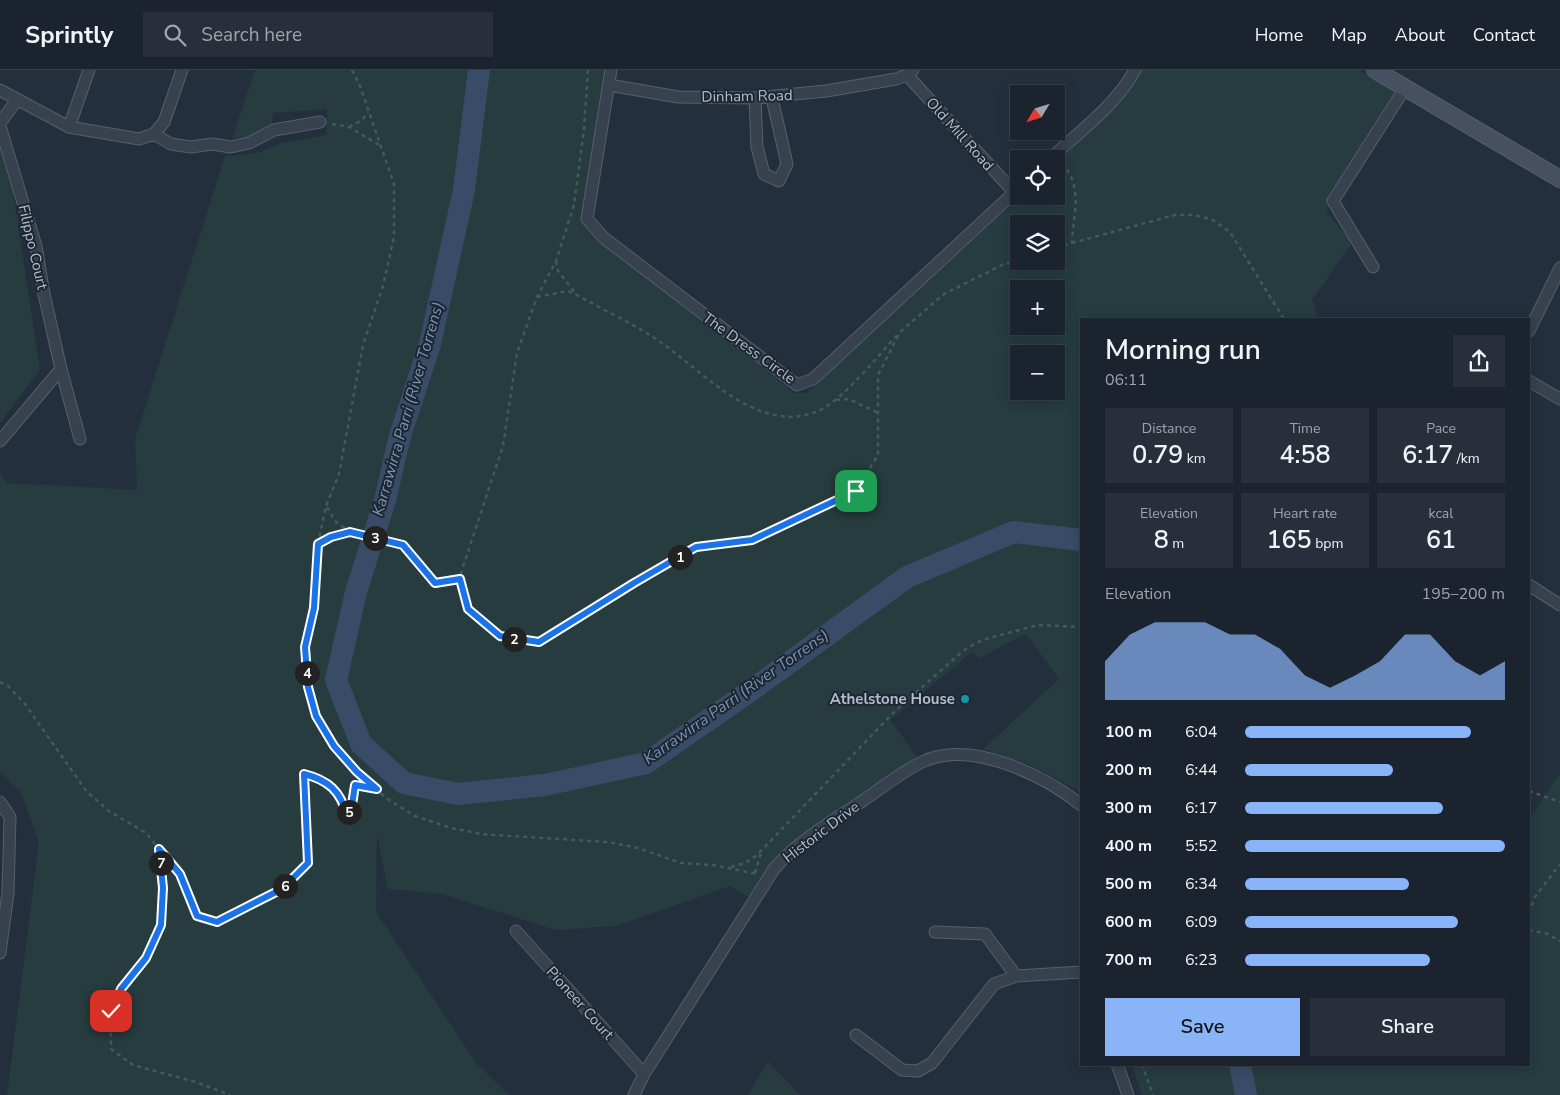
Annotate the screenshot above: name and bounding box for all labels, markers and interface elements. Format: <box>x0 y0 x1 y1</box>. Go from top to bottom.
search box <box>143 12 493 57</box>
text: Sprintly <box>25 19 113 51</box>
icon: search <box>161 21 189 49</box>
text: Search here <box>201 22 302 48</box>
text: Home <box>1255 23 1303 47</box>
text: Map <box>1331 23 1367 47</box>
text: About <box>1395 23 1445 47</box>
text: Contact <box>1473 23 1535 47</box>
street label: Dinham Road <box>701 85 793 107</box>
north arrow <box>1010 85 1065 140</box>
map controls <box>1010 85 1065 400</box>
street label: Old Mill Road <box>922 93 998 175</box>
button: locate <box>1010 150 1065 205</box>
street label: Filippo Court <box>14 203 53 292</box>
button: layers <box>1010 215 1065 270</box>
button: + <box>1010 280 1065 335</box>
water label: Karrawirra Parri (River Torrens) <box>367 299 449 519</box>
street label: The Dress Circle <box>699 308 799 388</box>
text: Morning run <box>1105 331 1261 369</box>
button: share <box>1453 335 1505 387</box>
button: − <box>1010 345 1065 400</box>
text: 06:11 <box>1105 369 1147 391</box>
text: Distance <box>1142 419 1196 438</box>
text: Time <box>1289 419 1321 438</box>
text: Pace <box>1426 419 1456 438</box>
text: 0.79 <box>1132 438 1183 472</box>
text: 4:58 <box>1280 438 1330 472</box>
text: 6:17 <box>1402 438 1453 472</box>
text: km <box>1183 449 1206 468</box>
text: /km <box>1453 449 1480 468</box>
pin <box>835 470 877 512</box>
icon: arrive <box>842 477 870 505</box>
text: Elevation <box>1140 504 1198 523</box>
text: Heart rate <box>1273 504 1337 523</box>
text: kcal <box>1429 504 1453 523</box>
text: 8 <box>1154 523 1169 557</box>
text: 165 <box>1267 523 1312 557</box>
text: 61 <box>1426 523 1456 557</box>
pin: 3 <box>362 526 388 550</box>
text: 3 <box>371 529 380 548</box>
text: m <box>1169 534 1184 553</box>
text: bpm <box>1312 534 1343 553</box>
pin: 1 <box>668 544 692 570</box>
text: 1 <box>676 548 685 567</box>
text: Elevation <box>1105 583 1171 605</box>
text: 195–200 m <box>1422 583 1505 605</box>
water label: Karrawirra Parri (River Torrens) <box>639 624 833 770</box>
pin: 2 <box>502 626 526 652</box>
text: 2 <box>510 630 519 649</box>
pin: 4 <box>294 660 320 686</box>
text: 4 <box>303 664 312 683</box>
place label: Athelstone House <box>830 689 955 709</box>
marker: Athelstone House <box>959 693 971 705</box>
text: 100 m <box>1105 721 1152 743</box>
text: 6:04 <box>1185 721 1217 743</box>
text: 200 m <box>1105 759 1152 781</box>
text: 6:44 <box>1185 759 1217 781</box>
street label: Historic Drive <box>779 797 863 867</box>
text: 300 m <box>1105 797 1152 819</box>
text: 6:17 <box>1185 797 1217 819</box>
pin: 5 <box>336 800 362 824</box>
text: 5 <box>345 803 354 822</box>
text: 400 m <box>1105 835 1152 857</box>
text: 5:52 <box>1185 835 1217 857</box>
pin: 7 <box>148 850 174 876</box>
text: 7 <box>157 854 166 873</box>
text: 500 m <box>1105 873 1152 895</box>
text: 6:34 <box>1185 873 1217 895</box>
pin: 6 <box>272 874 298 898</box>
text: 6 <box>281 877 290 896</box>
text: 600 m <box>1105 911 1152 933</box>
text: 6:09 <box>1185 911 1217 933</box>
text: 700 m <box>1105 949 1152 971</box>
text: 6:23 <box>1185 949 1217 971</box>
street label: Pioneer Court <box>542 962 619 1045</box>
pin <box>90 990 132 1032</box>
icon: check <box>97 997 125 1025</box>
button: Save <box>1105 998 1300 1056</box>
button: Share <box>1310 998 1505 1056</box>

